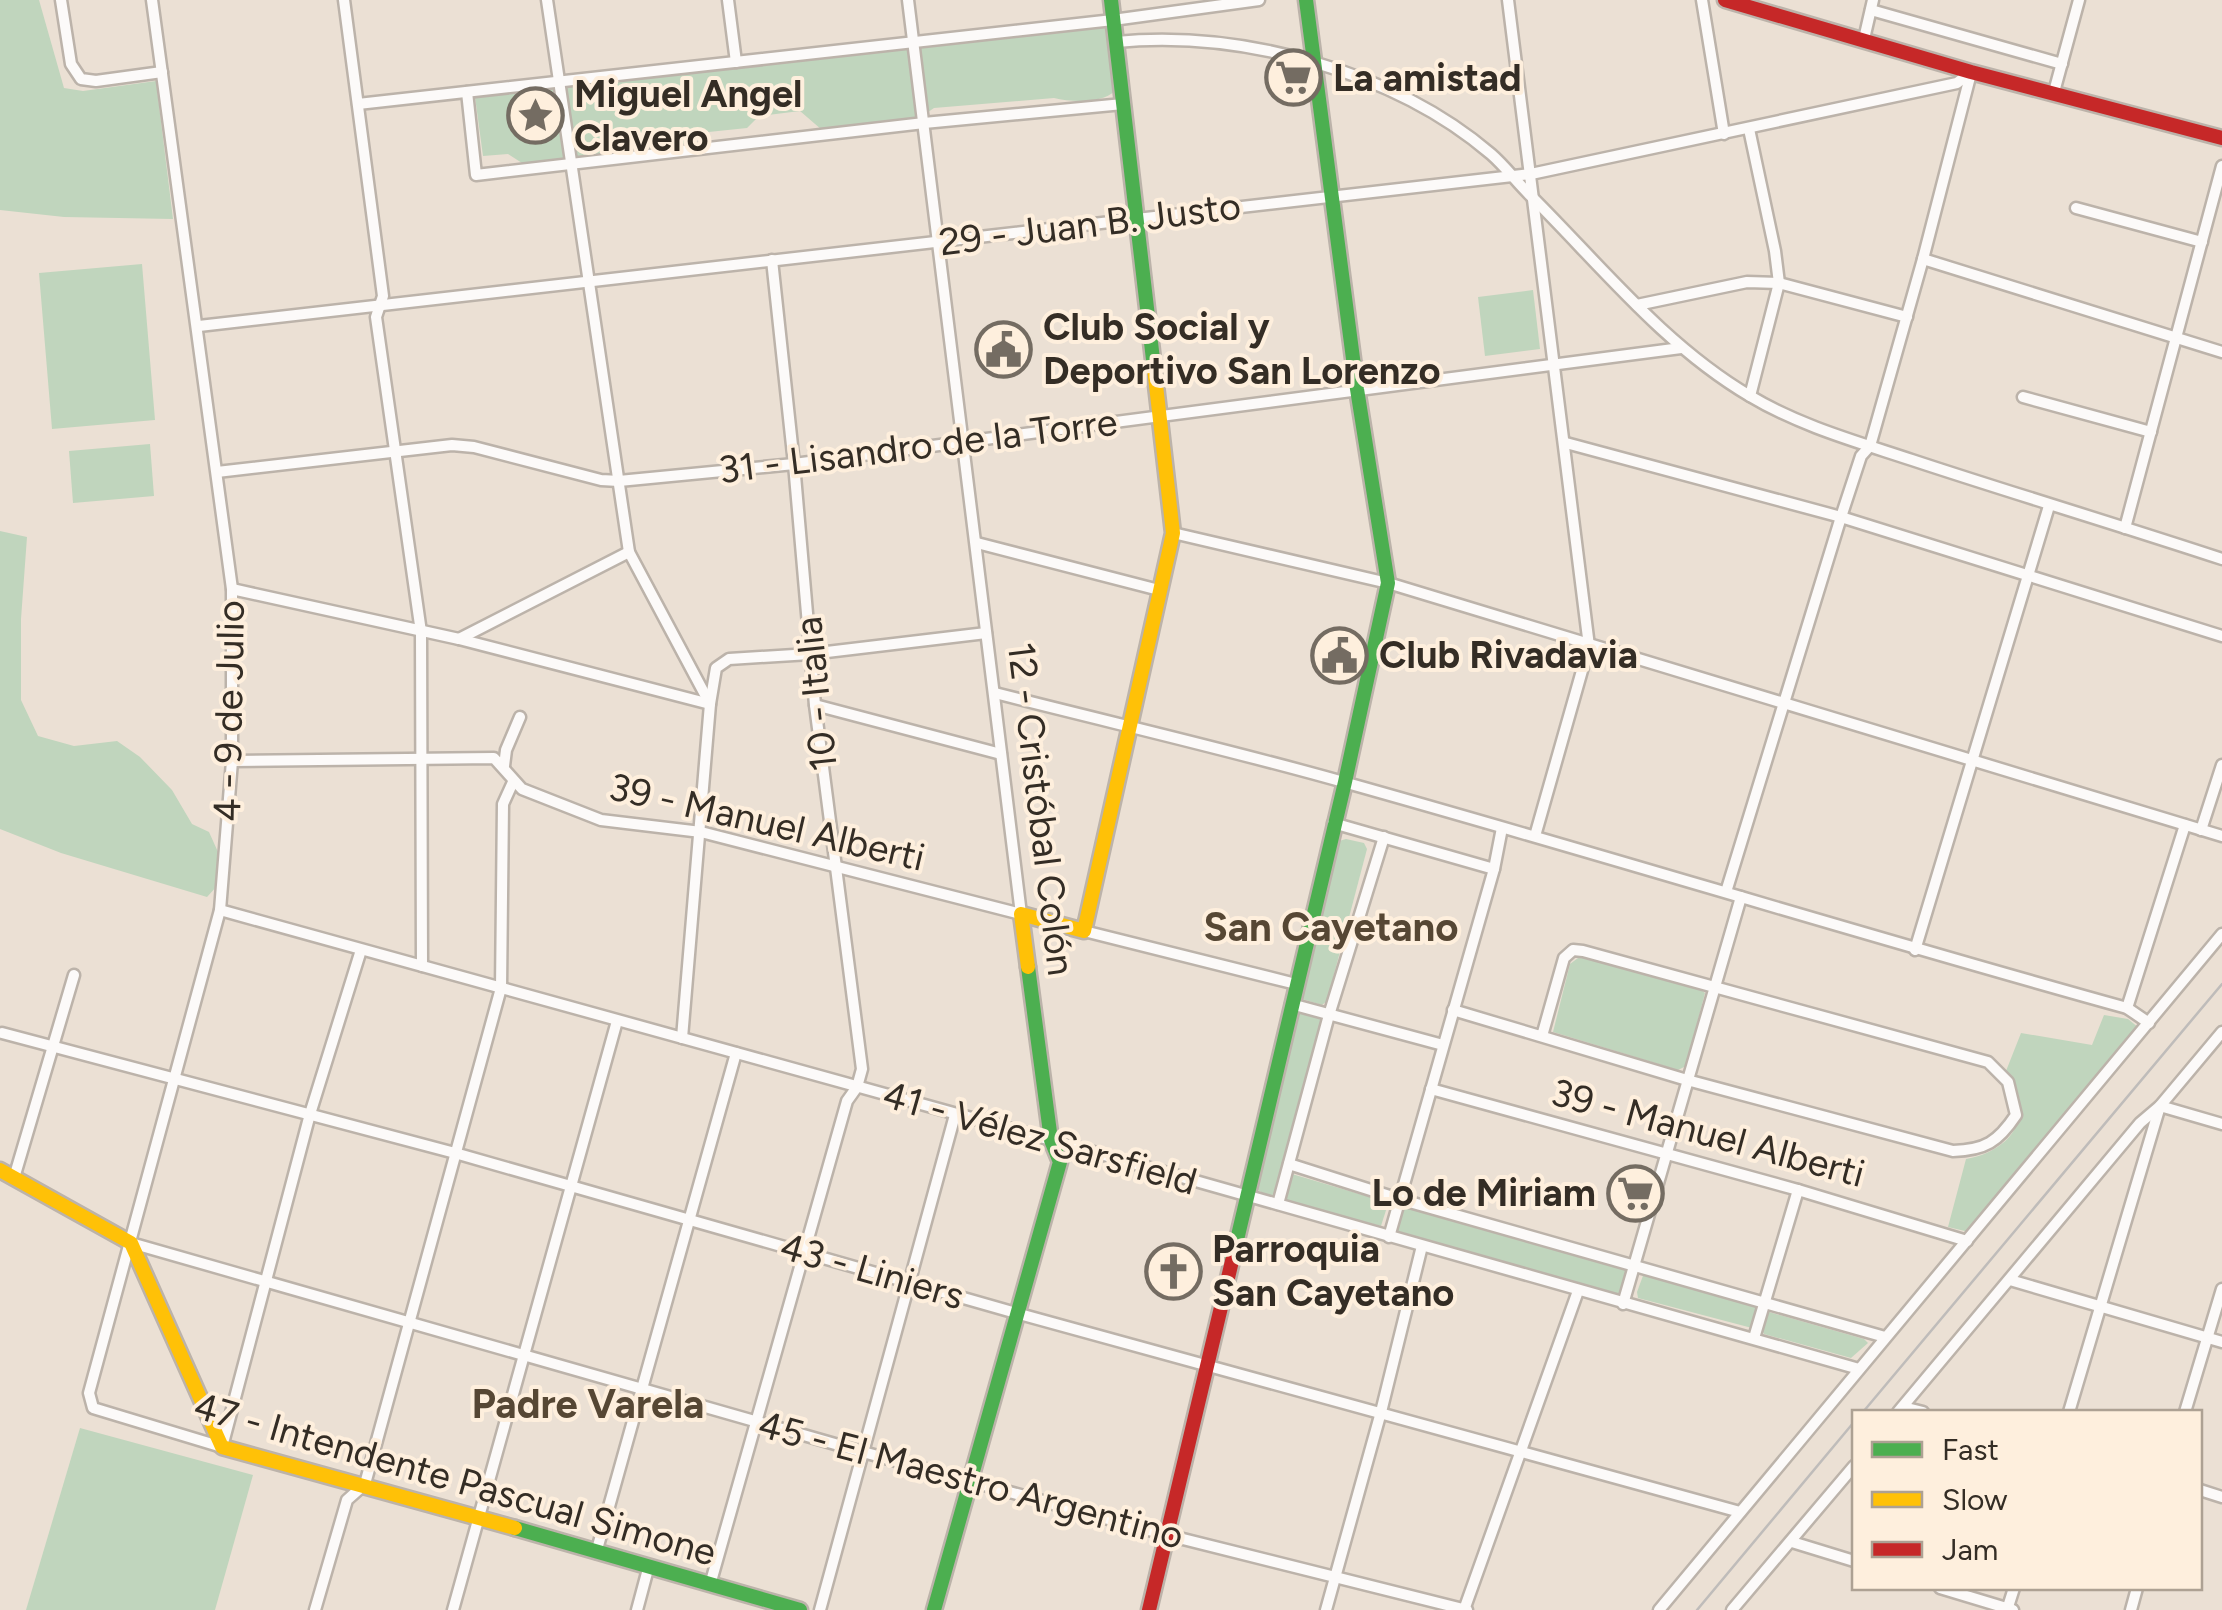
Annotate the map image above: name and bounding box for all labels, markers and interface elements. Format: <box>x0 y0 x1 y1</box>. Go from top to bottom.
supermarket icon: La amistad <box>1264 48 1324 108</box>
place label: La amistad <box>1333 55 1522 101</box>
place label: Miguel Angel Clavero <box>574 71 802 161</box>
place icon: Miguel Angel Clavero <box>505 86 565 146</box>
street label: 29 - Juan B. Justo <box>937 183 1243 265</box>
place label: Club Social y Deportivo San Lorenzo <box>1043 304 1441 394</box>
public building icon: Club Social y Deportivo San Lorenzo <box>974 319 1034 379</box>
street label: 31 - Lisandro de la Torre <box>716 399 1120 493</box>
street label: 4 - 9 de Julio <box>204 600 254 822</box>
street label: 10 - Italia <box>785 614 847 774</box>
public building icon: Club Rivadavia <box>1310 625 1370 685</box>
place label: Club Rivadavia <box>1379 632 1638 678</box>
street label: 12 - Cristóbal Colón <box>998 640 1084 978</box>
street label: 39 - Manuel Alberti <box>605 763 929 881</box>
district label: San Cayetano <box>1203 903 1459 951</box>
street label: 39 - Manuel Alberti <box>1546 1069 1870 1197</box>
street label: 41 - Vélez Sarsfield <box>878 1071 1202 1205</box>
supermarket icon: Lo de Miriam <box>1605 1163 1665 1223</box>
place label: Lo de Miriam <box>1371 1170 1596 1216</box>
street label: 43 - Liniers <box>775 1223 969 1319</box>
place label: Parroquia San Cayetano <box>1212 1226 1454 1316</box>
church icon: Parroquia San Cayetano <box>1143 1241 1203 1301</box>
district label: Padre Varela <box>472 1380 704 1428</box>
street label: 47 - Intendente Pascual Simone <box>189 1382 721 1576</box>
street label: 45 - El Maestro Argentino <box>753 1401 1189 1559</box>
legend <box>1852 1410 2202 1590</box>
text: Fast <box>1942 1431 1999 1468</box>
text: Slow <box>1942 1481 2008 1518</box>
text: Jam <box>1942 1531 1998 1568</box>

